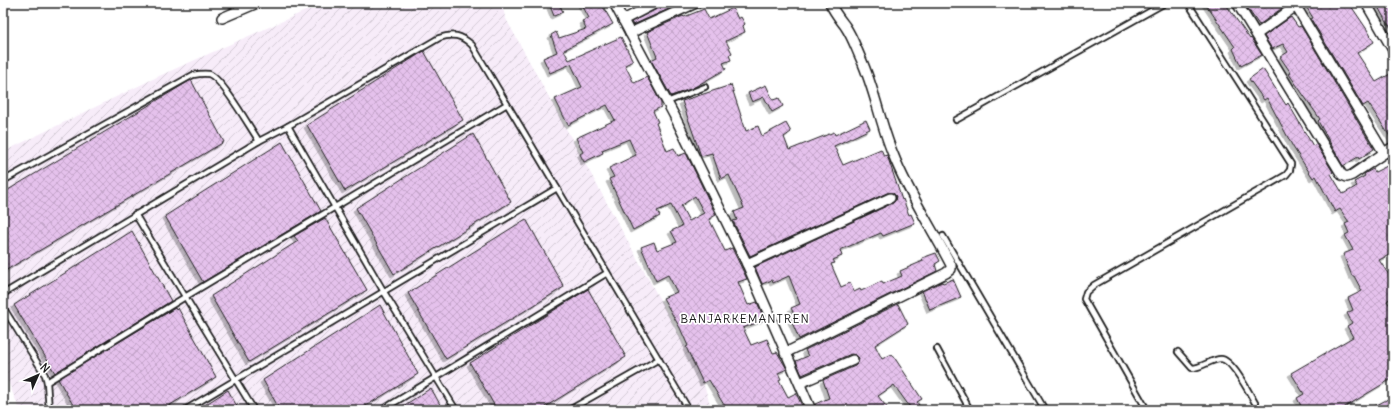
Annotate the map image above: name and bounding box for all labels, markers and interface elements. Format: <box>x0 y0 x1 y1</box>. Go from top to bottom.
district label: BANJARKEMANTREN <box>680 311 810 326</box>
north arrow <box>18 355 58 395</box>
text: N <box>37 360 53 376</box>

